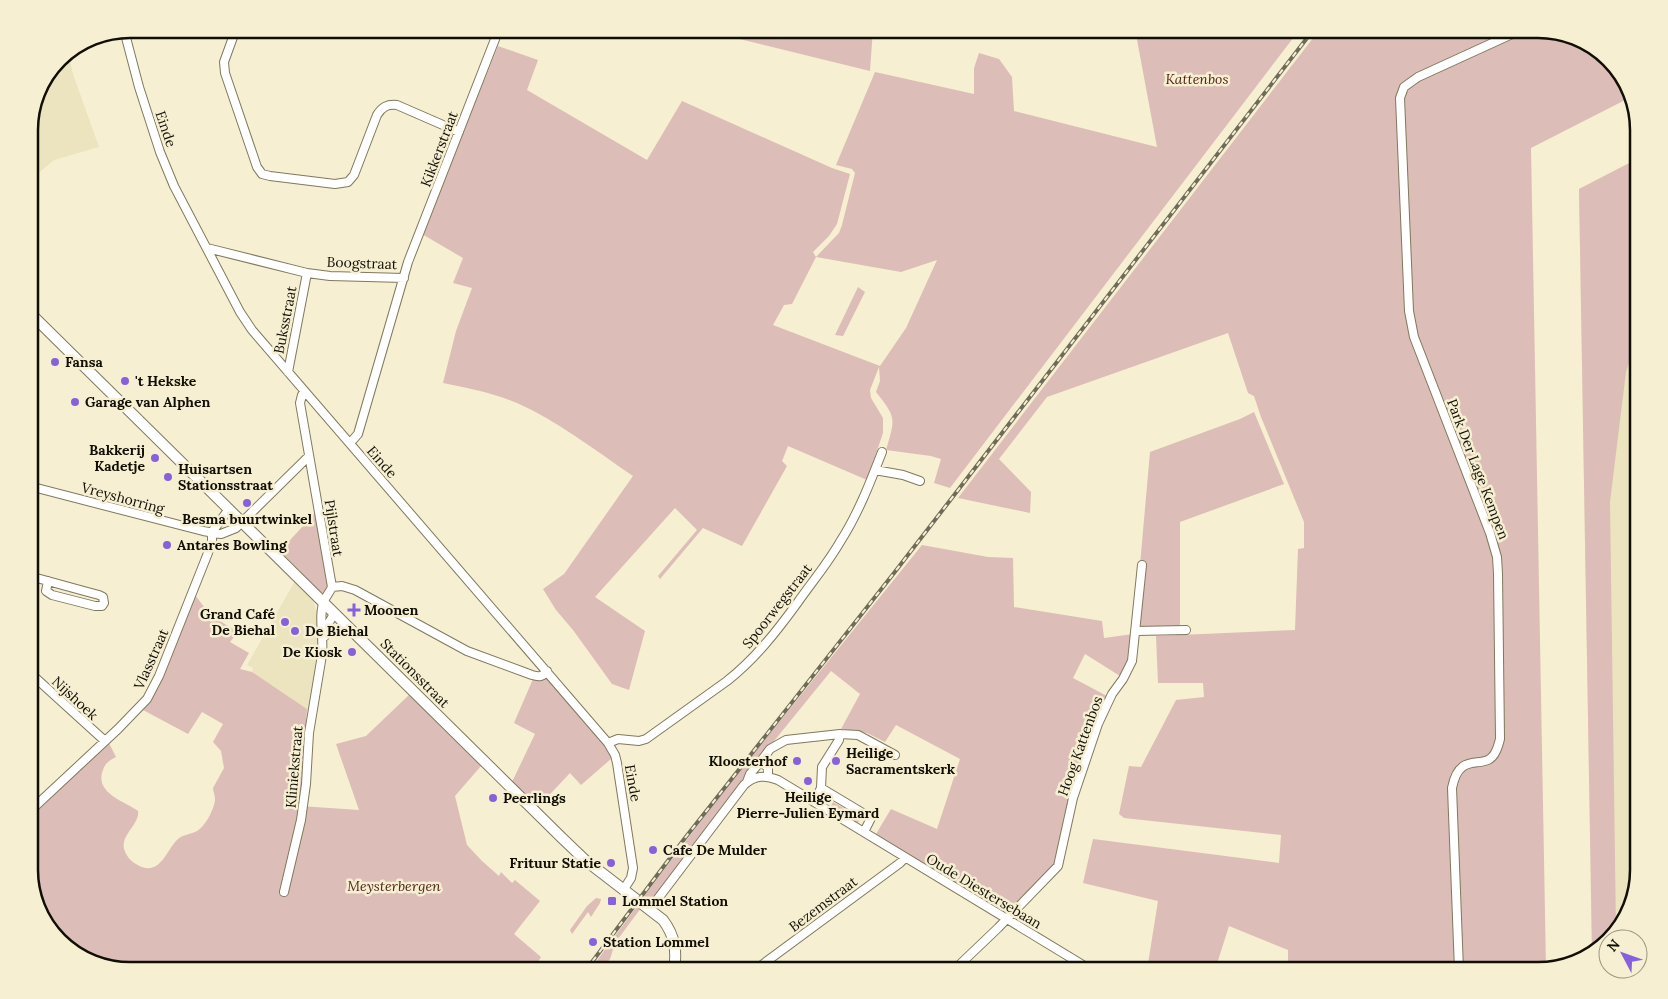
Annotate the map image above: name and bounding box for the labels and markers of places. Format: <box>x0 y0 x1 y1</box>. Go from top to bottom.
place label: Fansa <box>65 353 103 371</box>
marker: Fansa <box>49 356 61 368</box>
place label: 't Hekske <box>135 372 197 390</box>
marker: 't Hekske <box>119 375 131 387</box>
place label: Garage van Alphen <box>85 393 210 411</box>
marker: Garage van Alphen <box>69 396 81 408</box>
place label: Bakkerij Kadetje <box>89 441 145 475</box>
marker: Bakkerij Kadetje <box>149 452 161 464</box>
place label: Huisartsen Stationsstraat <box>178 460 273 494</box>
marker: Huisartsen Stationsstraat <box>162 471 174 483</box>
marker: Besma buurtwinkel <box>241 497 253 509</box>
place label: Besma buurtwinkel <box>182 510 313 528</box>
place label: Antares Bowling <box>177 536 288 554</box>
marker: Antares Bowling <box>161 539 173 551</box>
place label: Moonen <box>364 601 419 619</box>
marker: Moonen <box>348 604 360 616</box>
place label: Grand Café De Biehal <box>200 605 276 639</box>
marker: Grand Café De Biehal <box>279 616 291 628</box>
place label: De Biehal <box>305 622 369 640</box>
marker: De Biehal <box>289 625 301 637</box>
place label: De Kiosk <box>283 643 343 661</box>
marker: De Kiosk <box>346 646 358 658</box>
place label: Heilige Sacramentskerk <box>846 744 956 778</box>
place label: Kloosterhof <box>708 752 788 770</box>
marker: Kloosterhof <box>791 755 803 767</box>
marker: Heilige Sacramentskerk <box>830 755 842 767</box>
marker: Heilige Pierre-Julien Eymard <box>802 775 814 787</box>
place label: Heilige Pierre-Julien Eymard <box>737 788 879 822</box>
place label: Peerlings <box>503 789 566 807</box>
marker: Peerlings <box>487 792 499 804</box>
place label: Cafe De Mulder <box>663 841 767 859</box>
marker: Cafe De Mulder <box>647 844 659 856</box>
place label: Frituur Statie <box>509 854 601 872</box>
marker: Frituur Statie <box>605 857 617 869</box>
place label: Lommel Station <box>622 892 728 910</box>
marker: Lommel Station <box>606 895 618 907</box>
place label: Station Lommel <box>603 933 710 951</box>
marker: Station Lommel <box>587 936 599 948</box>

